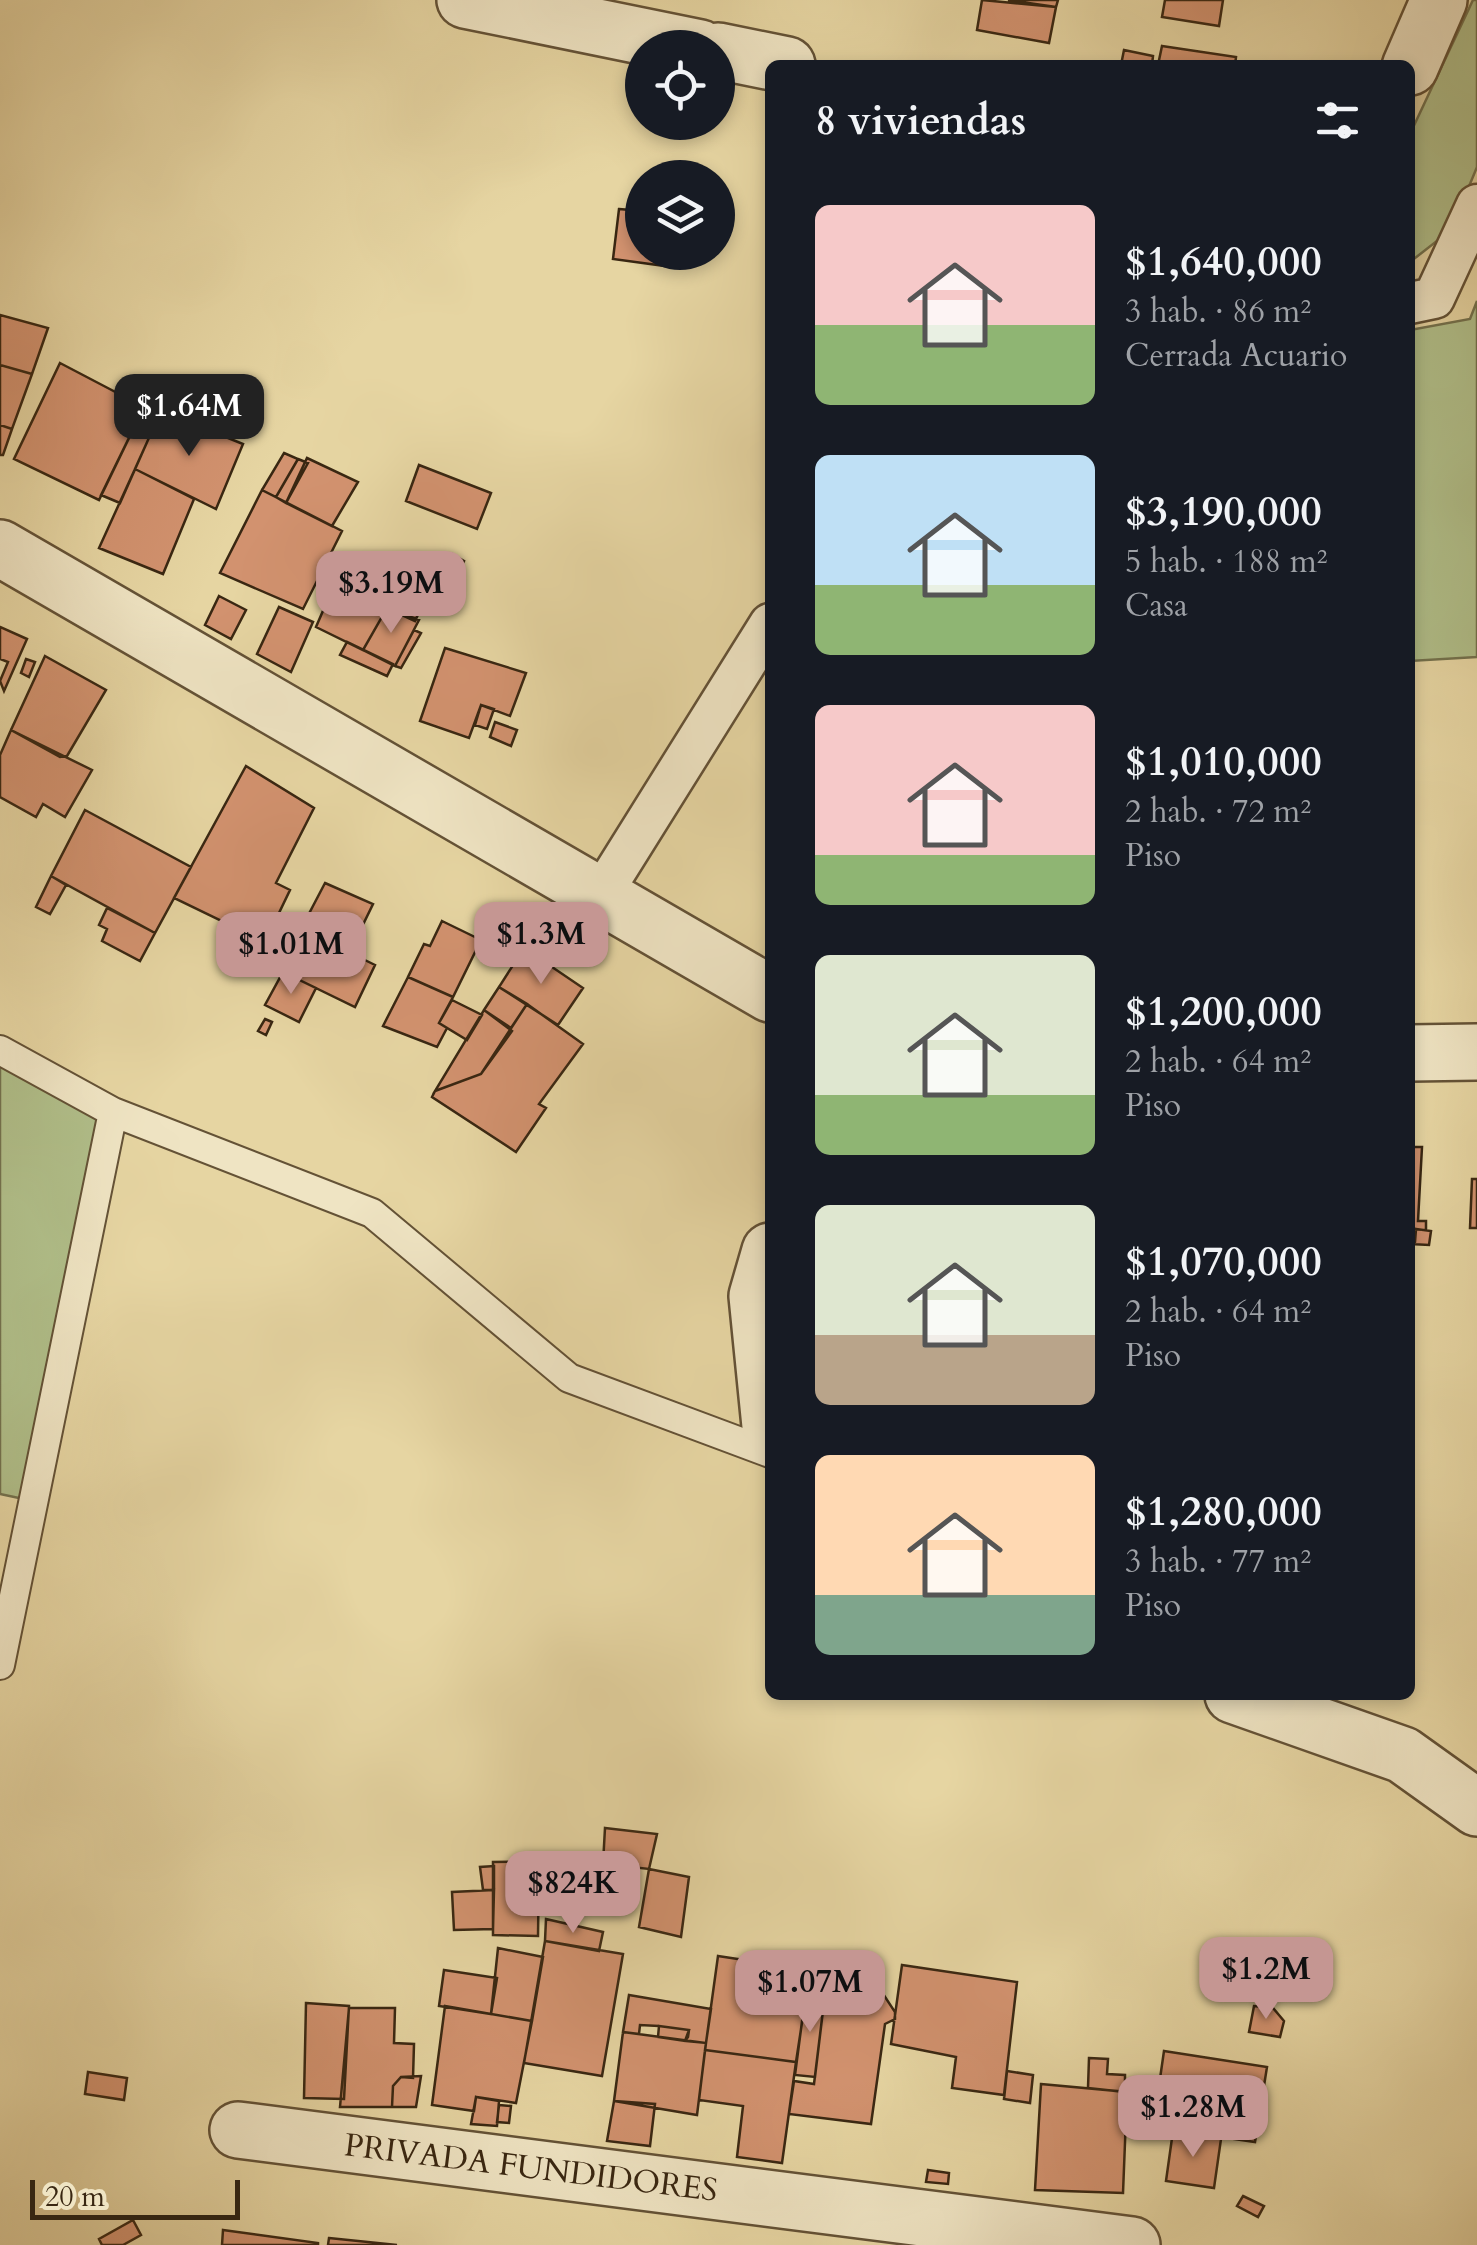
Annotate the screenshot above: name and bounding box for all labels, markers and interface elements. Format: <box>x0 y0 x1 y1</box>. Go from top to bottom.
map controls <box>625 30 735 270</box>
button: locate <box>625 30 735 140</box>
text: 8 viviendas <box>815 92 1026 149</box>
icon: filters <box>1310 93 1365 148</box>
button: layers <box>625 160 735 270</box>
text: $1,640,000 <box>1125 233 1322 290</box>
icon: home <box>895 245 1015 365</box>
text: 3 hab. · 86 m² <box>1125 290 1311 334</box>
text: Cerrada Acuario <box>1125 334 1347 378</box>
pin: $1.64M <box>108 374 270 459</box>
text: $1.64M <box>136 384 242 428</box>
text: $3,190,000 <box>1125 483 1322 540</box>
icon: home <box>895 495 1015 615</box>
text: 5 hab. · 188 m² <box>1125 540 1328 584</box>
pin: $3.19M <box>310 551 472 636</box>
text: $3.19M <box>338 561 444 605</box>
text: Casa <box>1125 584 1188 628</box>
text: $1,010,000 <box>1125 733 1322 790</box>
icon: home <box>895 745 1015 865</box>
text: 2 hab. · 72 m² <box>1125 790 1311 834</box>
text: Piso <box>1125 834 1181 878</box>
pin: $1.3M <box>471 902 611 987</box>
pin: $1.01M <box>210 912 372 997</box>
text: $1.3M <box>496 912 586 956</box>
text: $1.01M <box>238 922 344 966</box>
text: $1,200,000 <box>1125 983 1322 1040</box>
icon: home <box>895 995 1015 1115</box>
text: 2 hab. · 64 m² <box>1125 1040 1311 1084</box>
text: Piso <box>1125 1084 1181 1128</box>
text: $1,070,000 <box>1125 1233 1322 1290</box>
icon: home <box>895 1245 1015 1365</box>
text: 2 hab. · 64 m² <box>1125 1290 1311 1334</box>
text: Piso <box>1125 1334 1181 1378</box>
text: $1,280,000 <box>1125 1483 1322 1540</box>
icon: home <box>895 1495 1015 1615</box>
text: 3 hab. · 77 m² <box>1125 1540 1311 1584</box>
text: Piso <box>1125 1584 1181 1628</box>
pin: $824K <box>503 1851 643 1936</box>
text: $824K <box>527 1861 619 1905</box>
pin: $1.2M <box>1196 1937 1336 2022</box>
text: $1.2M <box>1221 1947 1311 1991</box>
pin: $1.07M <box>729 1950 891 2035</box>
text: $1.07M <box>757 1960 863 2004</box>
pin: $1.28M <box>1112 2075 1274 2160</box>
text: $1.28M <box>1140 2085 1246 2129</box>
street label: PRIVADA FUNDIDORES <box>342 2123 720 2213</box>
scale bar <box>30 2175 240 2220</box>
text: 20 m <box>45 2178 105 2216</box>

